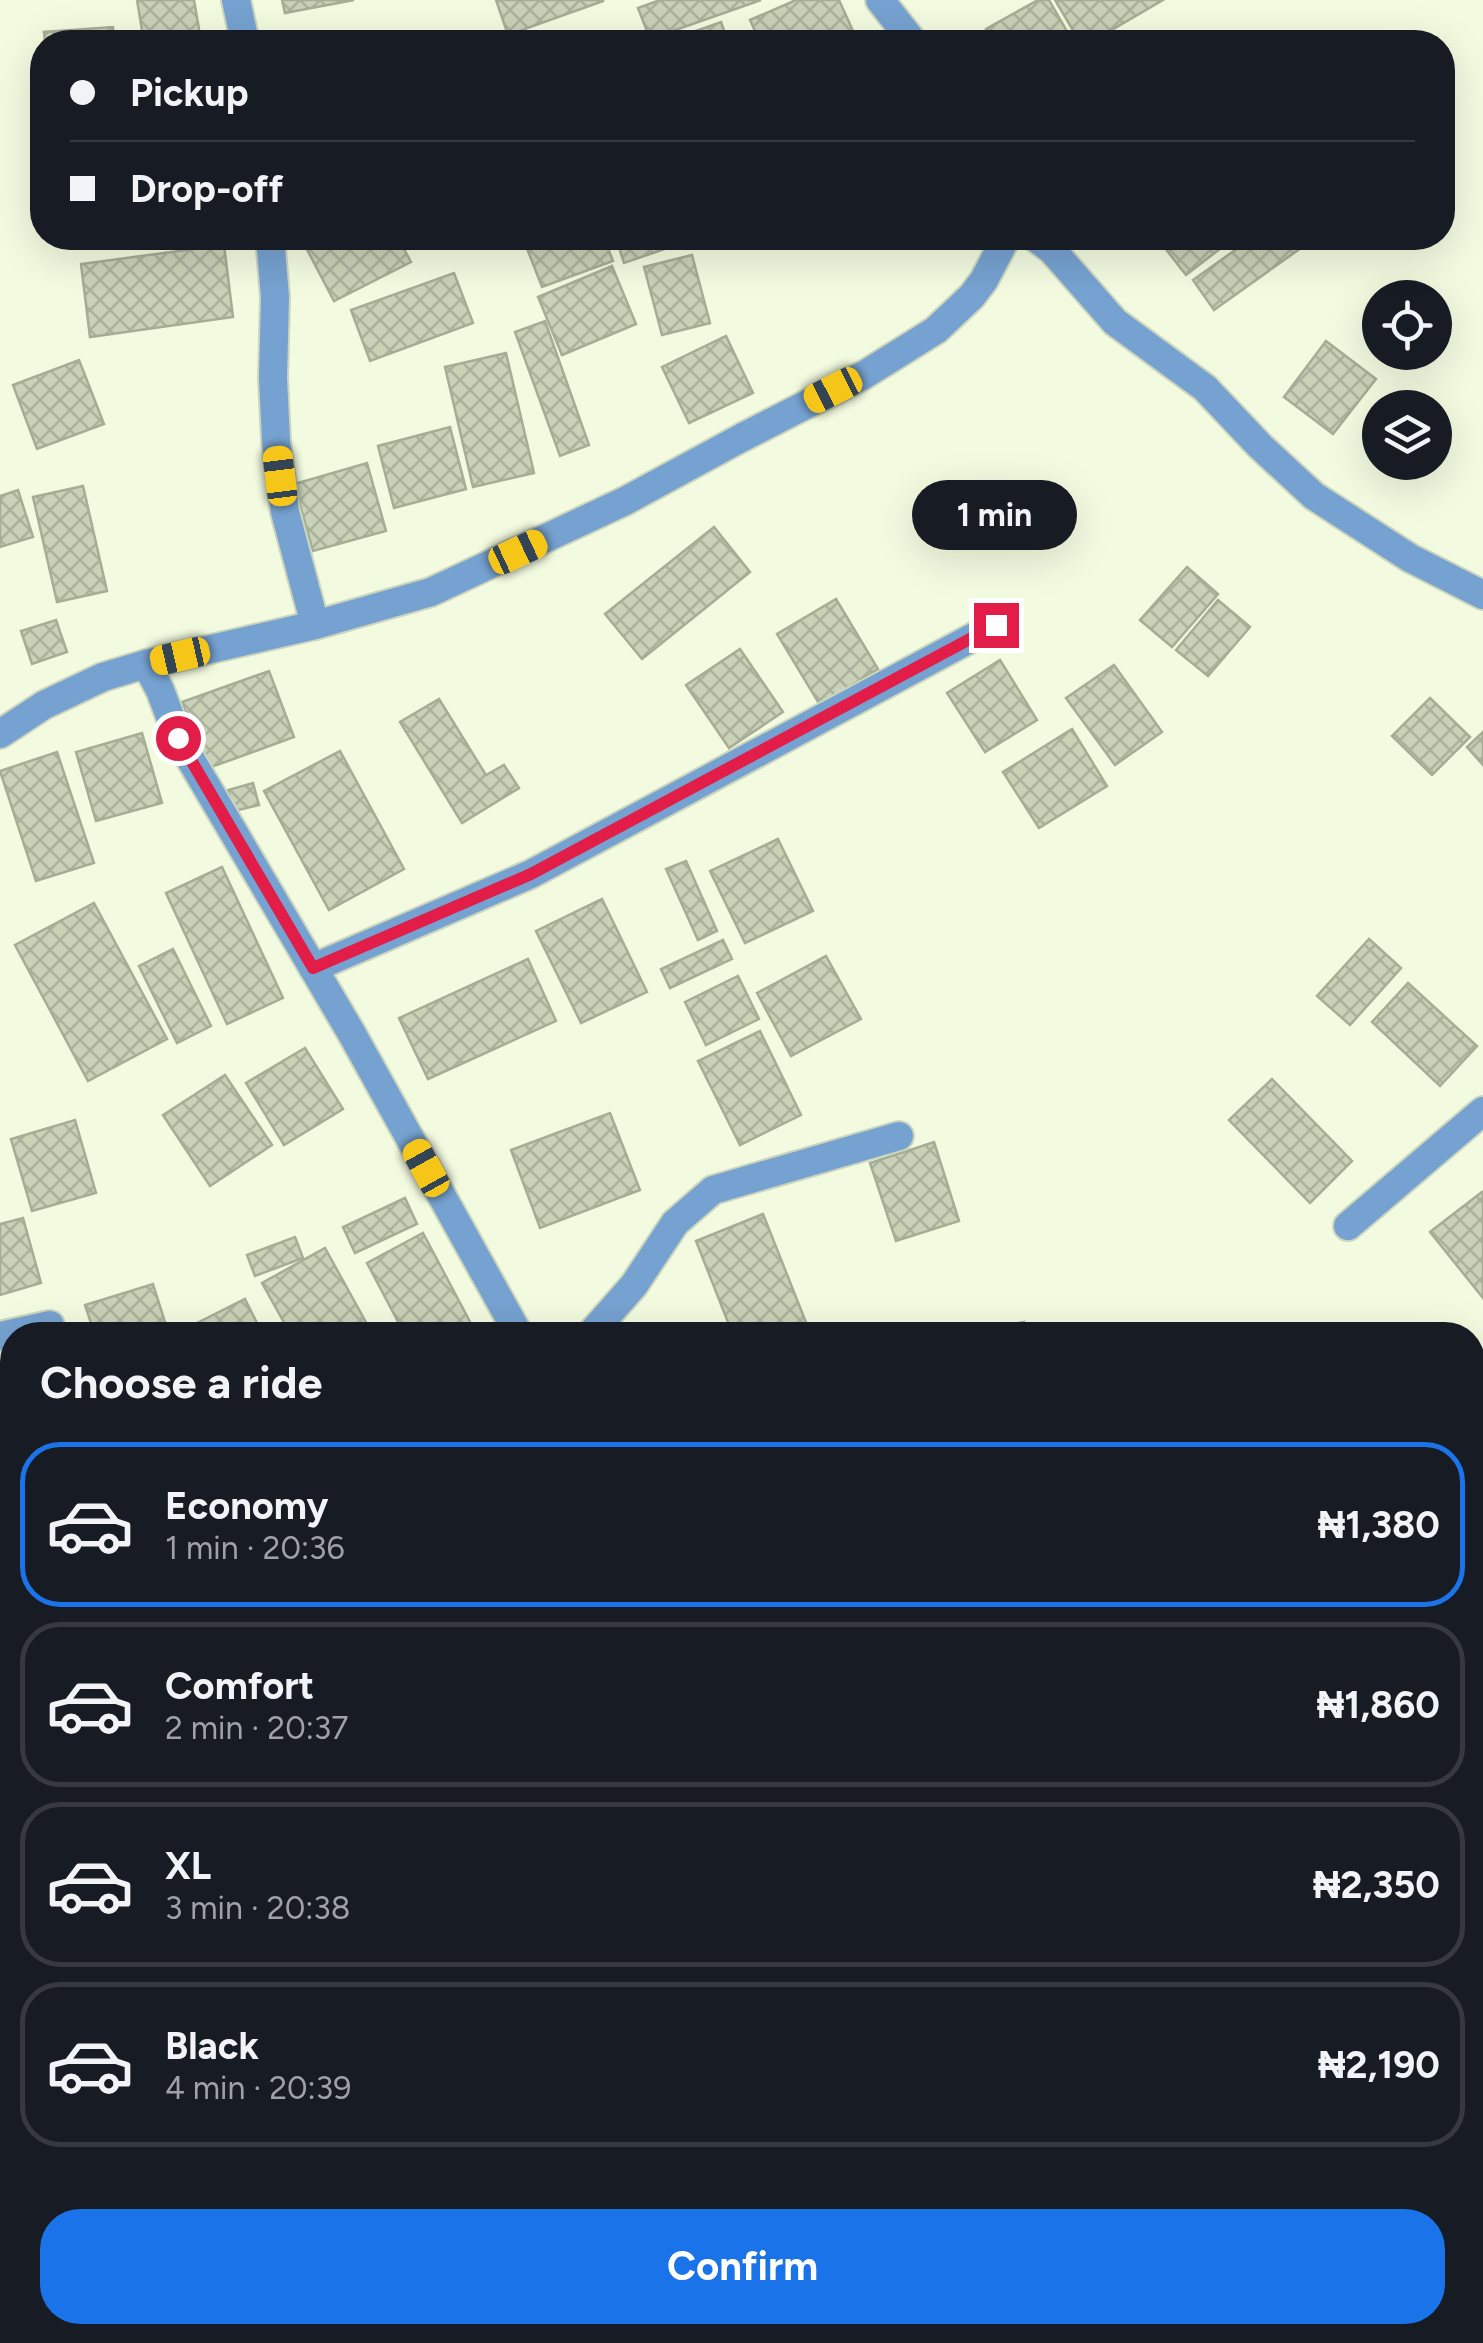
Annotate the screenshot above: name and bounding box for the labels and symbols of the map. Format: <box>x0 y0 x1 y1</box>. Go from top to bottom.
car <box>799 363 867 417</box>
car <box>261 444 299 508</box>
callout: 1 min <box>914 480 1078 550</box>
car <box>484 526 552 578</box>
route end <box>974 603 1019 648</box>
car <box>147 635 213 677</box>
route start <box>156 716 201 761</box>
car <box>398 1134 454 1202</box>

